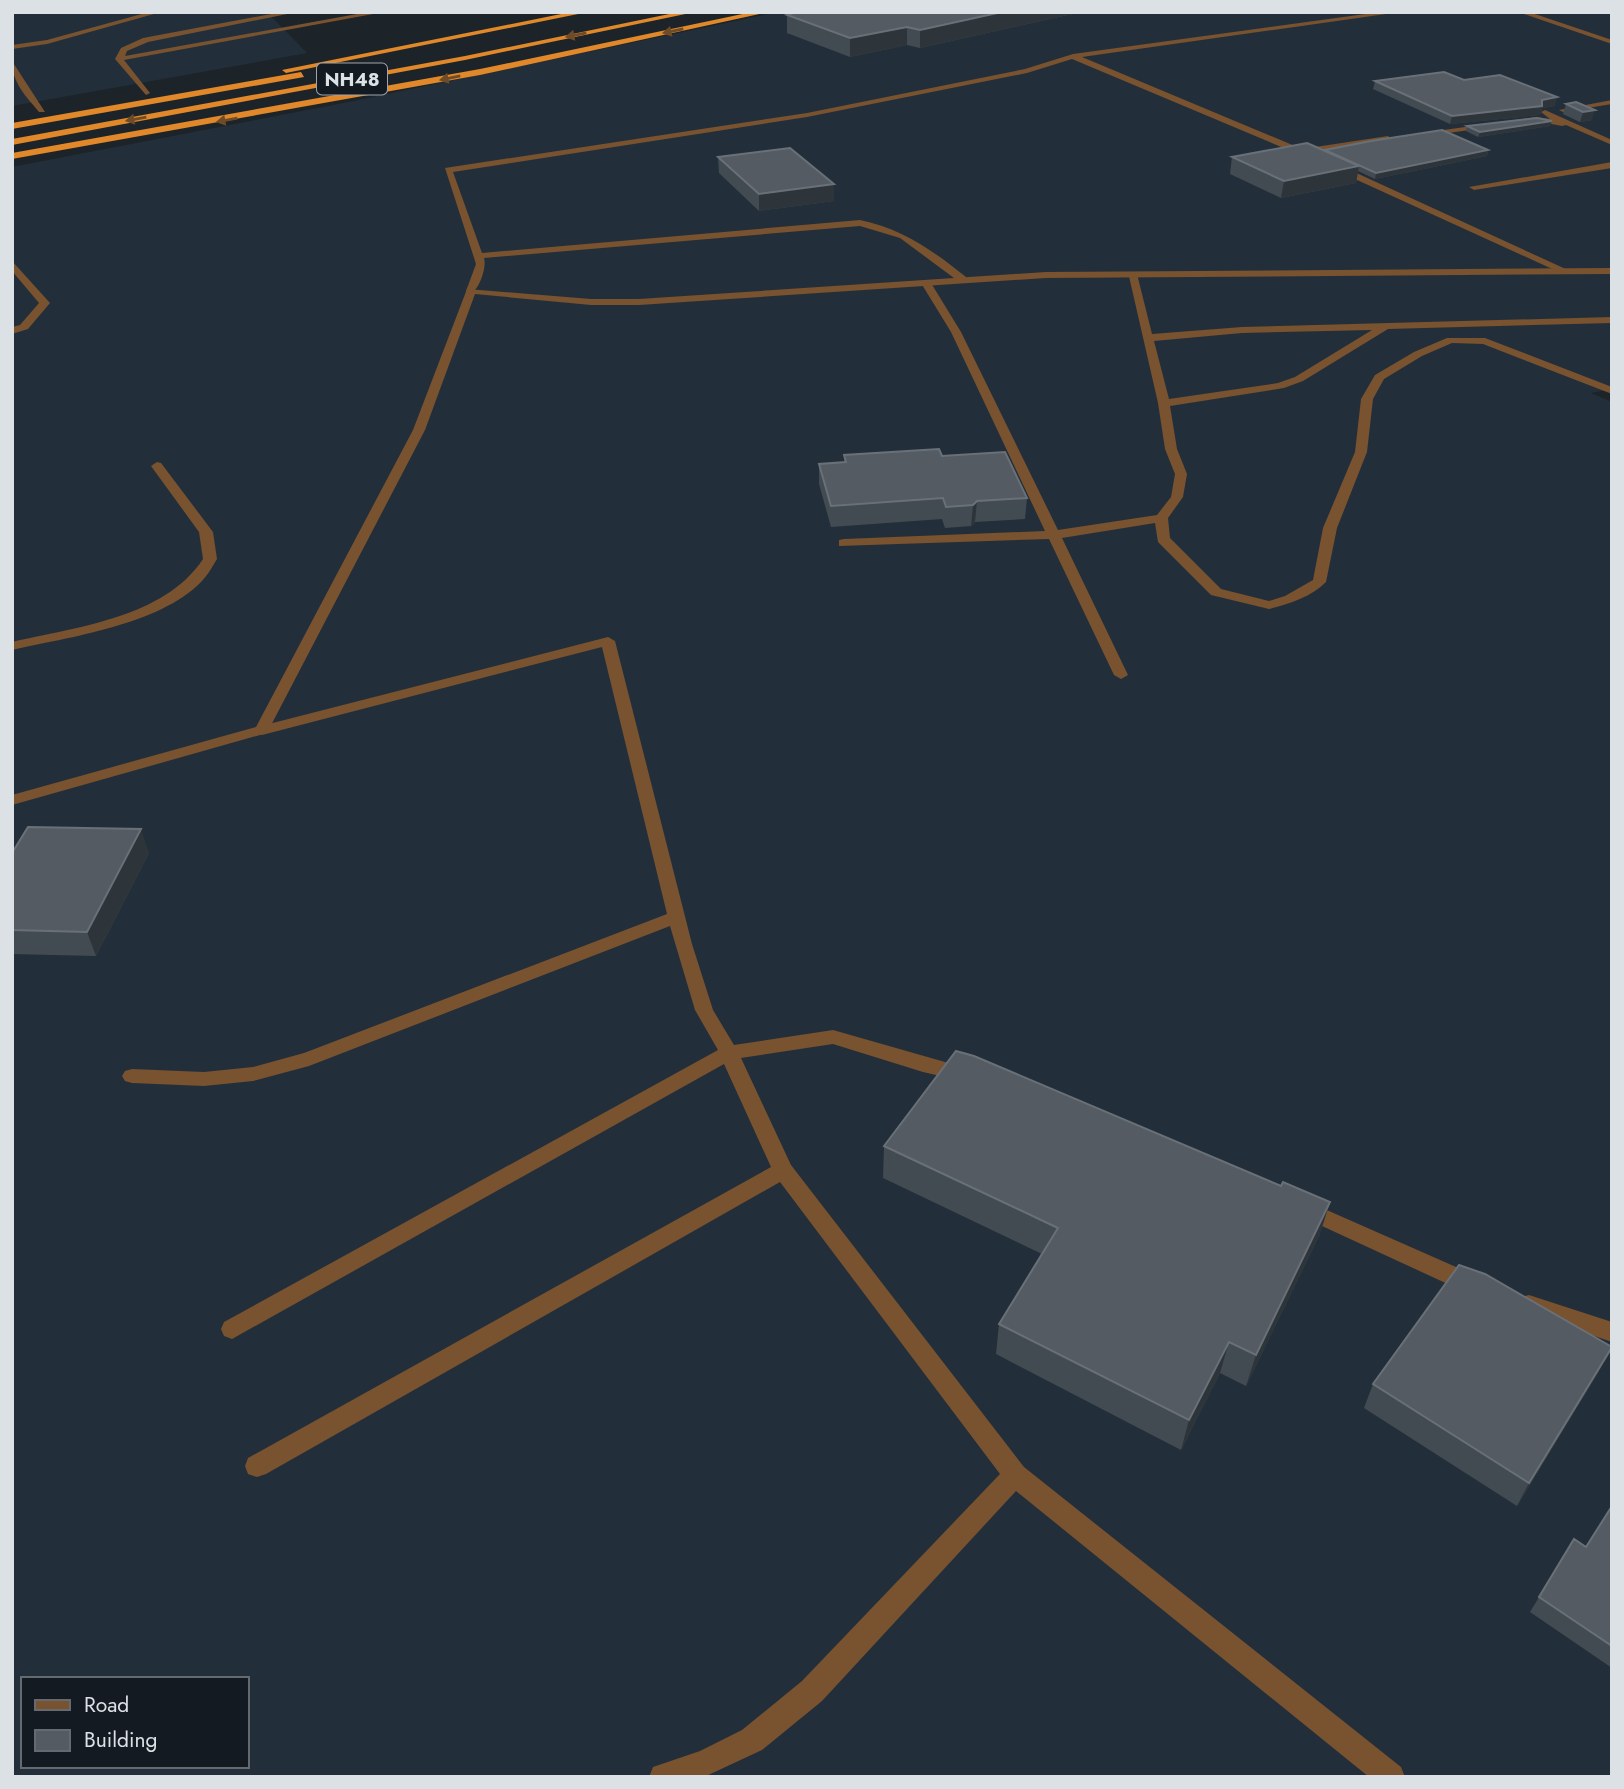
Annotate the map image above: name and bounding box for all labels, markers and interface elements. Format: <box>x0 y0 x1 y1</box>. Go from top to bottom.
one-way arrow <box>662 26 684 37</box>
one-way arrow <box>565 30 587 41</box>
road number: NH48 <box>317 64 387 94</box>
one-way arrow <box>439 73 461 84</box>
one-way arrow <box>125 114 147 125</box>
one-way arrow <box>215 114 237 125</box>
legend <box>21 1677 248 1768</box>
text: Road <box>84 1690 129 1720</box>
text: Building <box>84 1725 157 1755</box>

